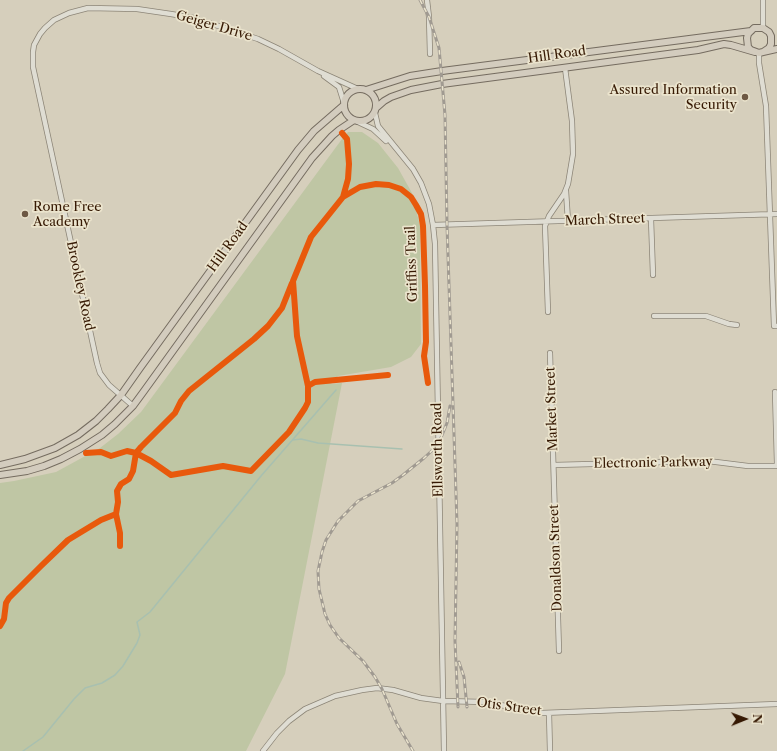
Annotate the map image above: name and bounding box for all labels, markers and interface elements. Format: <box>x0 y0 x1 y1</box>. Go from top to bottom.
street label: Geiger Drive <box>174 8 254 44</box>
street label: Hill Road <box>527 43 587 67</box>
place label: Assured Information Security <box>609 82 737 113</box>
marker: Assured Information Security <box>740 92 750 102</box>
place label: Rome Free Academy <box>33 199 101 230</box>
marker: Rome Free Academy <box>20 209 30 219</box>
street label: March Street <box>565 211 645 229</box>
street label: Hill Road <box>205 219 251 275</box>
street label: Griffiss Trail <box>403 226 421 302</box>
street label: Brookley Road <box>63 240 97 332</box>
street label: Market Street <box>543 366 561 452</box>
street label: Ellsworth Road <box>429 403 447 497</box>
street label: Electronic Parkway <box>593 454 713 472</box>
street label: Donaldson Street <box>546 504 566 612</box>
street label: Otis Street <box>476 695 542 719</box>
north arrow <box>725 699 765 739</box>
text: N <box>750 714 764 724</box>

